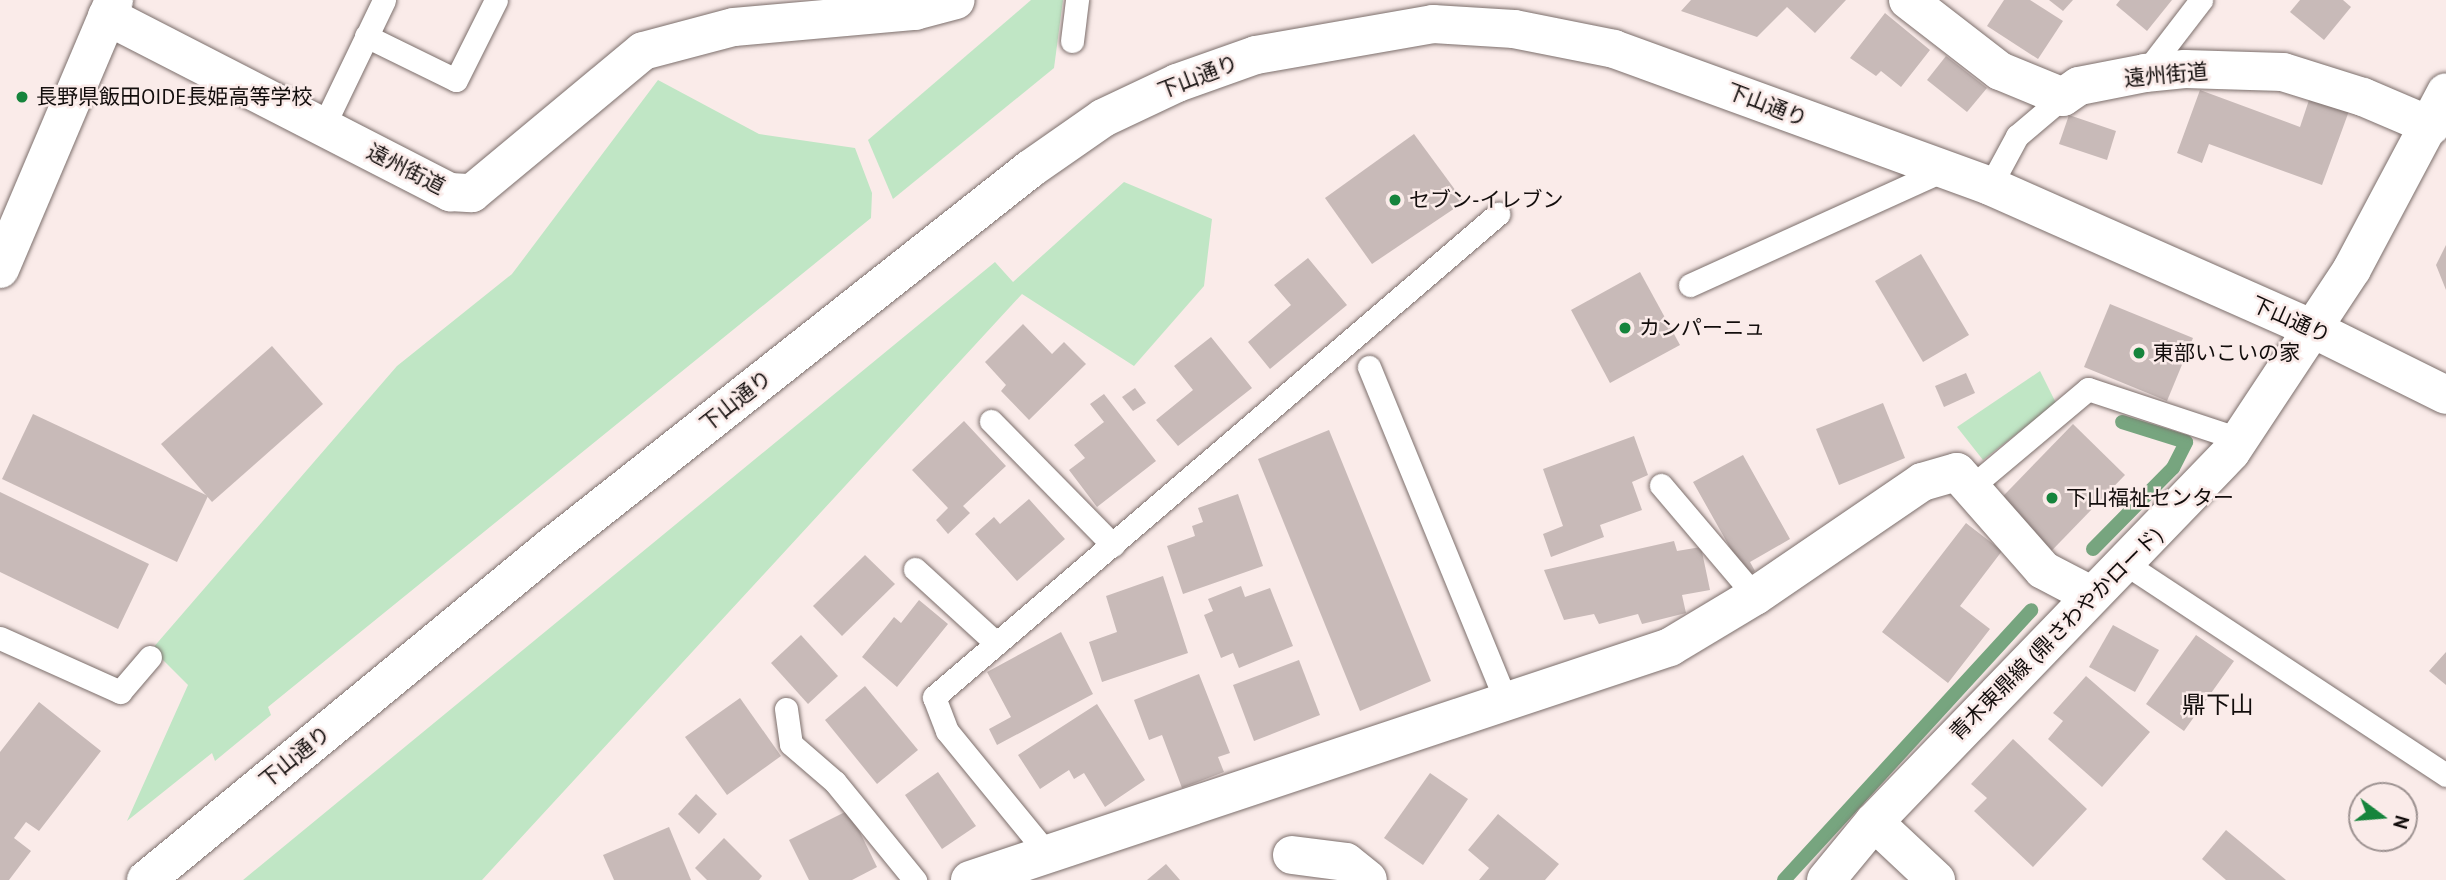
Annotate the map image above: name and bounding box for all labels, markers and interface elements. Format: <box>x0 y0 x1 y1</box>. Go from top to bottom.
street label: 下山通り <box>1154 50 1242 104</box>
street label: 遠州街道 <box>2123 59 2209 91</box>
street label: 下山通り <box>1723 78 1811 132</box>
place label: 長野県飯田OIDE長姫高等学校 <box>36 84 312 110</box>
marker: 長野県飯田OIDE長姫高等学校 <box>14 89 30 105</box>
street label: 遠州街道 <box>363 139 449 199</box>
place label: セブン-イレブン <box>1409 187 1564 213</box>
marker: セブン-イレブン <box>1387 192 1403 208</box>
street label: 下山通り <box>2248 291 2334 349</box>
place label: カンパーニュ <box>1639 315 1765 341</box>
marker: カンパーニュ <box>1617 320 1633 336</box>
place label: 東部いこいの家 <box>2153 340 2300 366</box>
marker: 東部いこいの家 <box>2131 345 2147 361</box>
street label: 下山通り <box>695 365 777 437</box>
place label: 下山福祉センター <box>2066 485 2234 511</box>
marker: 下山福祉センター <box>2044 490 2060 506</box>
street label: 青木東鼎線 (鼎さわやかロード) <box>1944 522 2168 746</box>
district label: 鼎下山 <box>2182 691 2254 719</box>
street label: 下山通り <box>254 721 336 793</box>
north arrow <box>2348 782 2418 852</box>
text: N <box>2388 813 2415 832</box>

